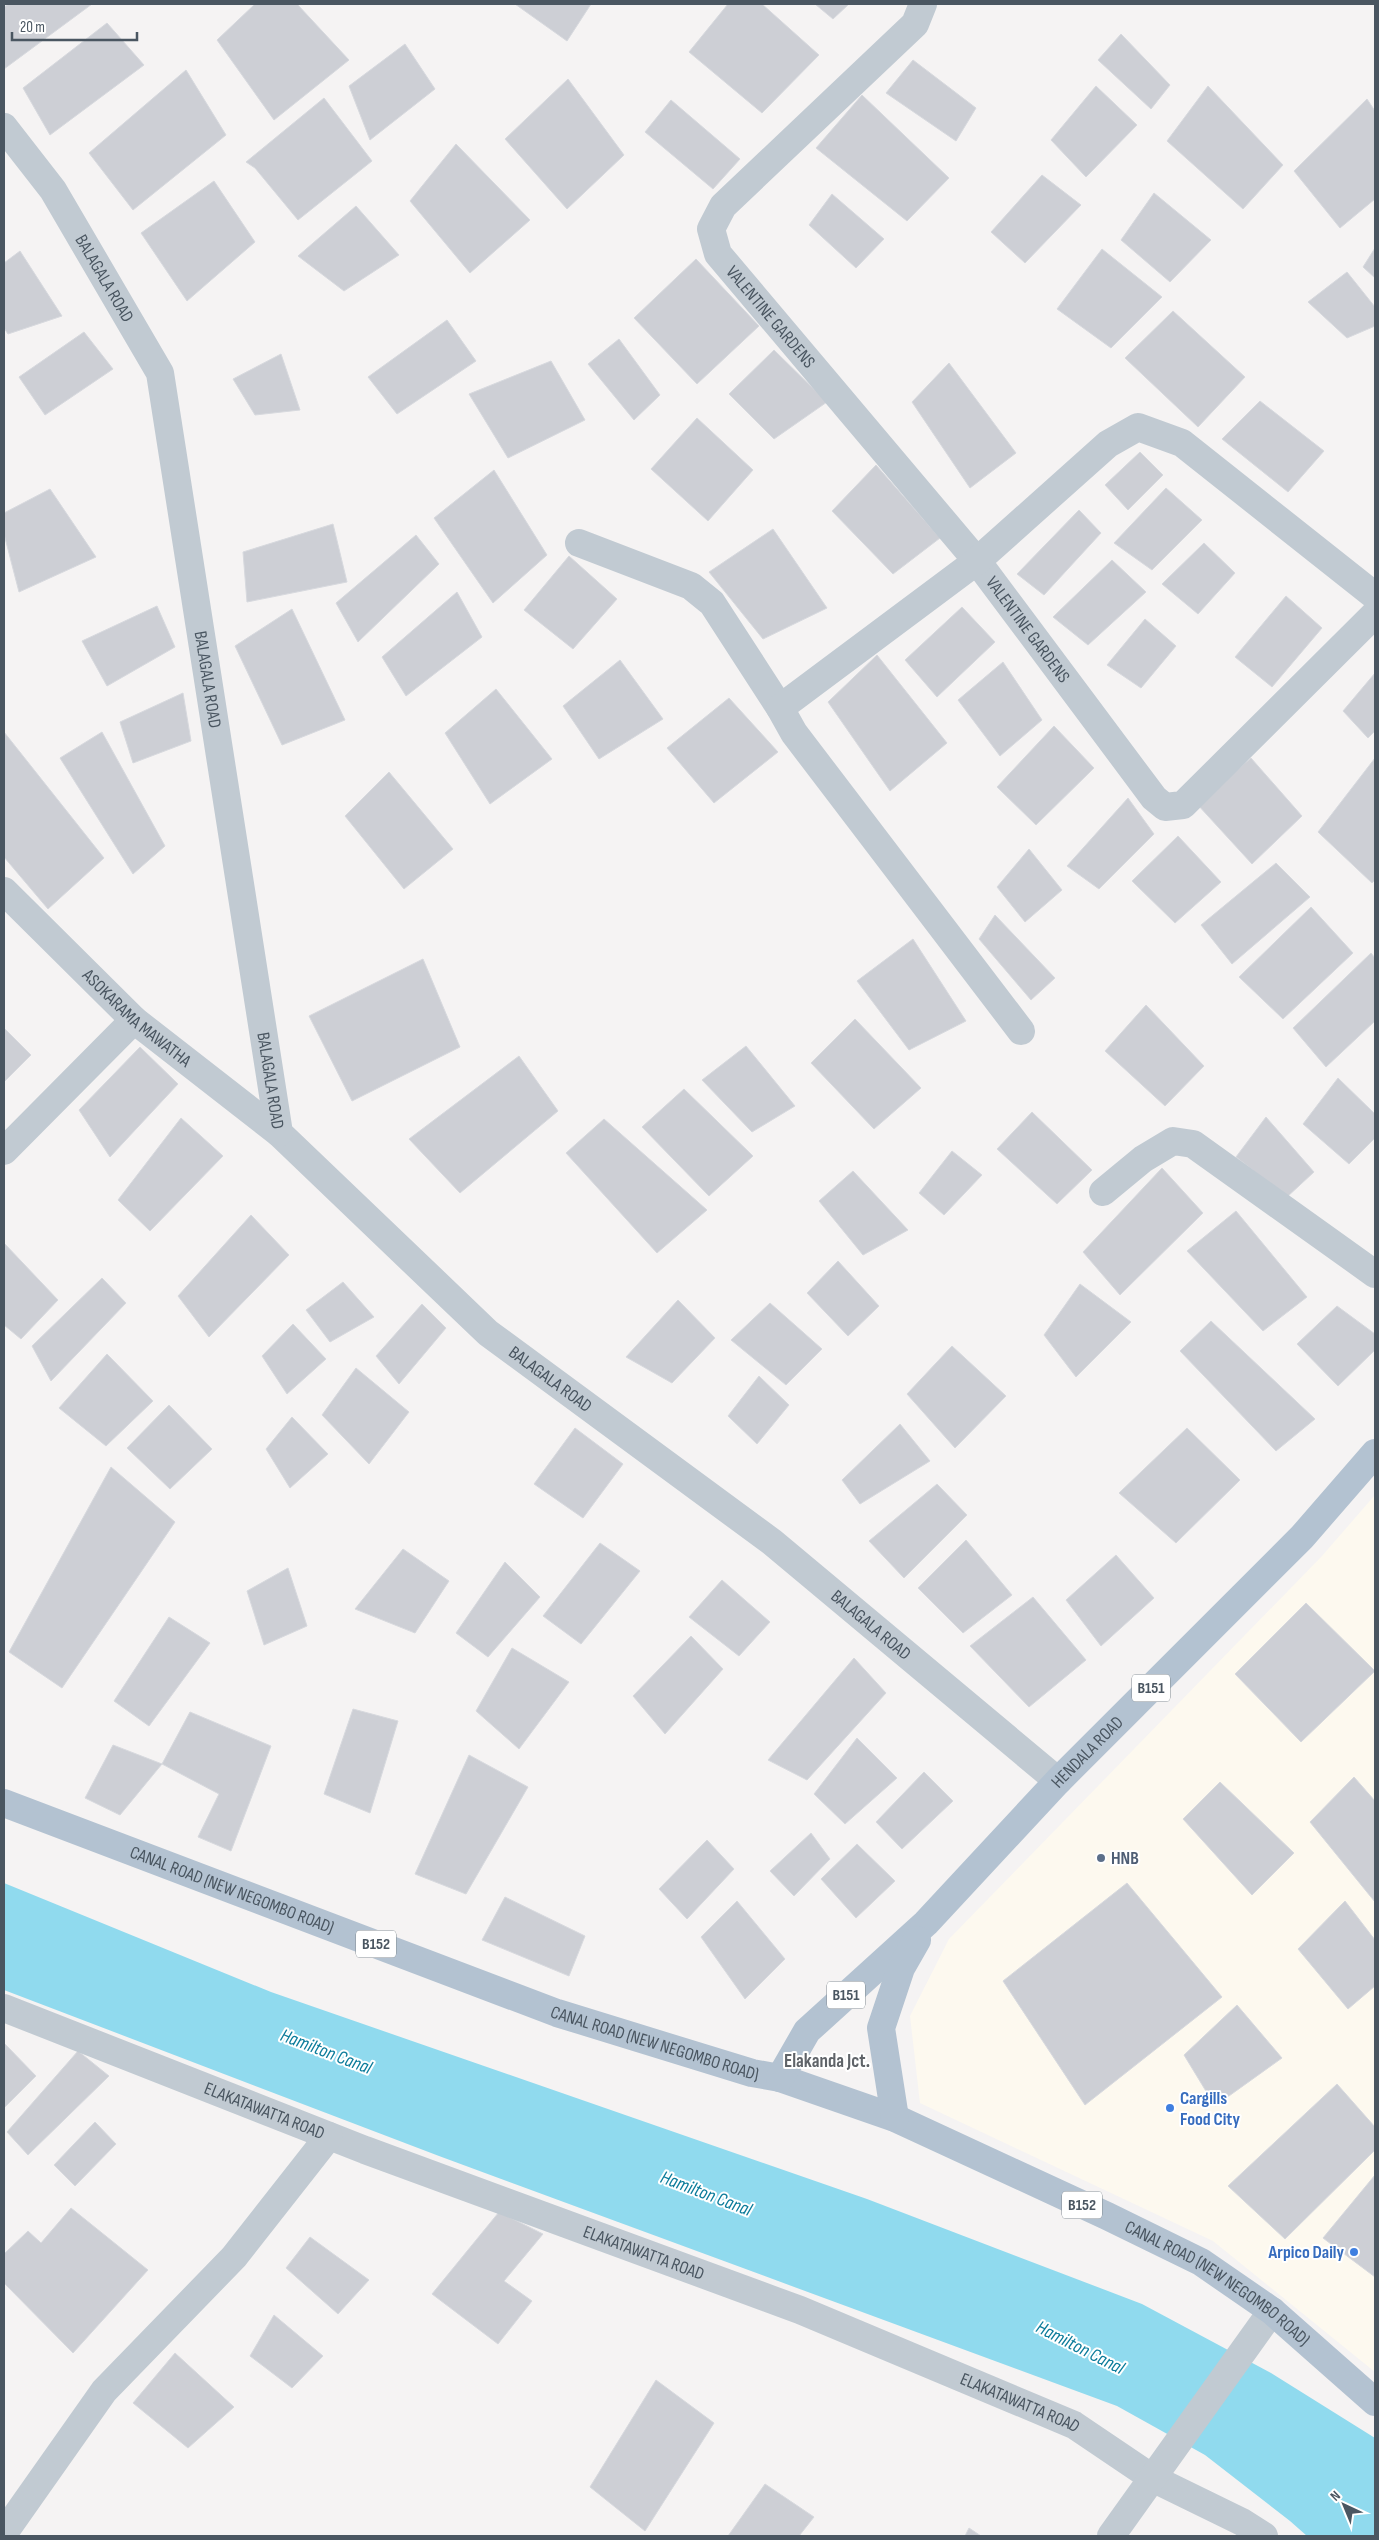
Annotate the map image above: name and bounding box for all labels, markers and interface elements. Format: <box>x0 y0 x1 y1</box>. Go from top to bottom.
scale bar <box>12 10 138 42</box>
text: 20 m <box>20 18 45 37</box>
street label: BALAGALA ROAD <box>71 231 138 326</box>
street label: VALENTINE GARDENS <box>722 261 820 372</box>
street label: VALENTINE GARDENS <box>982 572 1075 687</box>
street label: BALAGALA ROAD <box>190 629 226 729</box>
street label: ASOKARAMA MAWATHA <box>78 964 196 1071</box>
street label: BALAGALA ROAD <box>253 1031 289 1131</box>
street label: BALAGALA ROAD <box>505 1342 596 1416</box>
street label: BALAGALA ROAD <box>827 1585 915 1664</box>
road number: B151 <box>1132 1675 1170 1702</box>
street label: HENDALA ROAD <box>1047 1712 1127 1792</box>
street label: CANAL ROAD (NEW NEGOMBO ROAD) <box>127 1841 337 1938</box>
place label: HNB <box>1111 1848 1139 1869</box>
marker: HNB <box>1095 1852 1107 1864</box>
road number: B152 <box>356 1930 396 1958</box>
road number: B151 <box>827 1982 865 2008</box>
street label: CANAL ROAD (NEW NEGOMBO ROAD) <box>548 2001 761 2085</box>
water label: Hamilton Canal <box>277 2024 375 2080</box>
district label: Elakanda Jct. <box>784 2050 870 2073</box>
street label: ELAKATAWATTA ROAD <box>201 2077 328 2144</box>
place label: Cargills Food City <box>1180 2088 1240 2130</box>
marker: Cargills Food City <box>1164 2102 1176 2114</box>
water label: Hamilton Canal <box>657 2166 755 2222</box>
road number: B152 <box>1062 2192 1102 2218</box>
street label: CANAL ROAD (NEW NEGOMBO ROAD) <box>1122 2216 1314 2350</box>
street label: ELAKATAWATTA ROAD <box>580 2221 707 2284</box>
place label: Arpico Daily <box>1268 2242 1345 2263</box>
marker: Arpico Daily <box>1348 2246 1360 2258</box>
water label: Hamilton Canal <box>1032 2316 1128 2380</box>
street label: ELAKATAWATTA ROAD <box>957 2368 1084 2437</box>
north arrow <box>1319 2480 1369 2530</box>
text: N <box>1327 2487 1344 2505</box>

